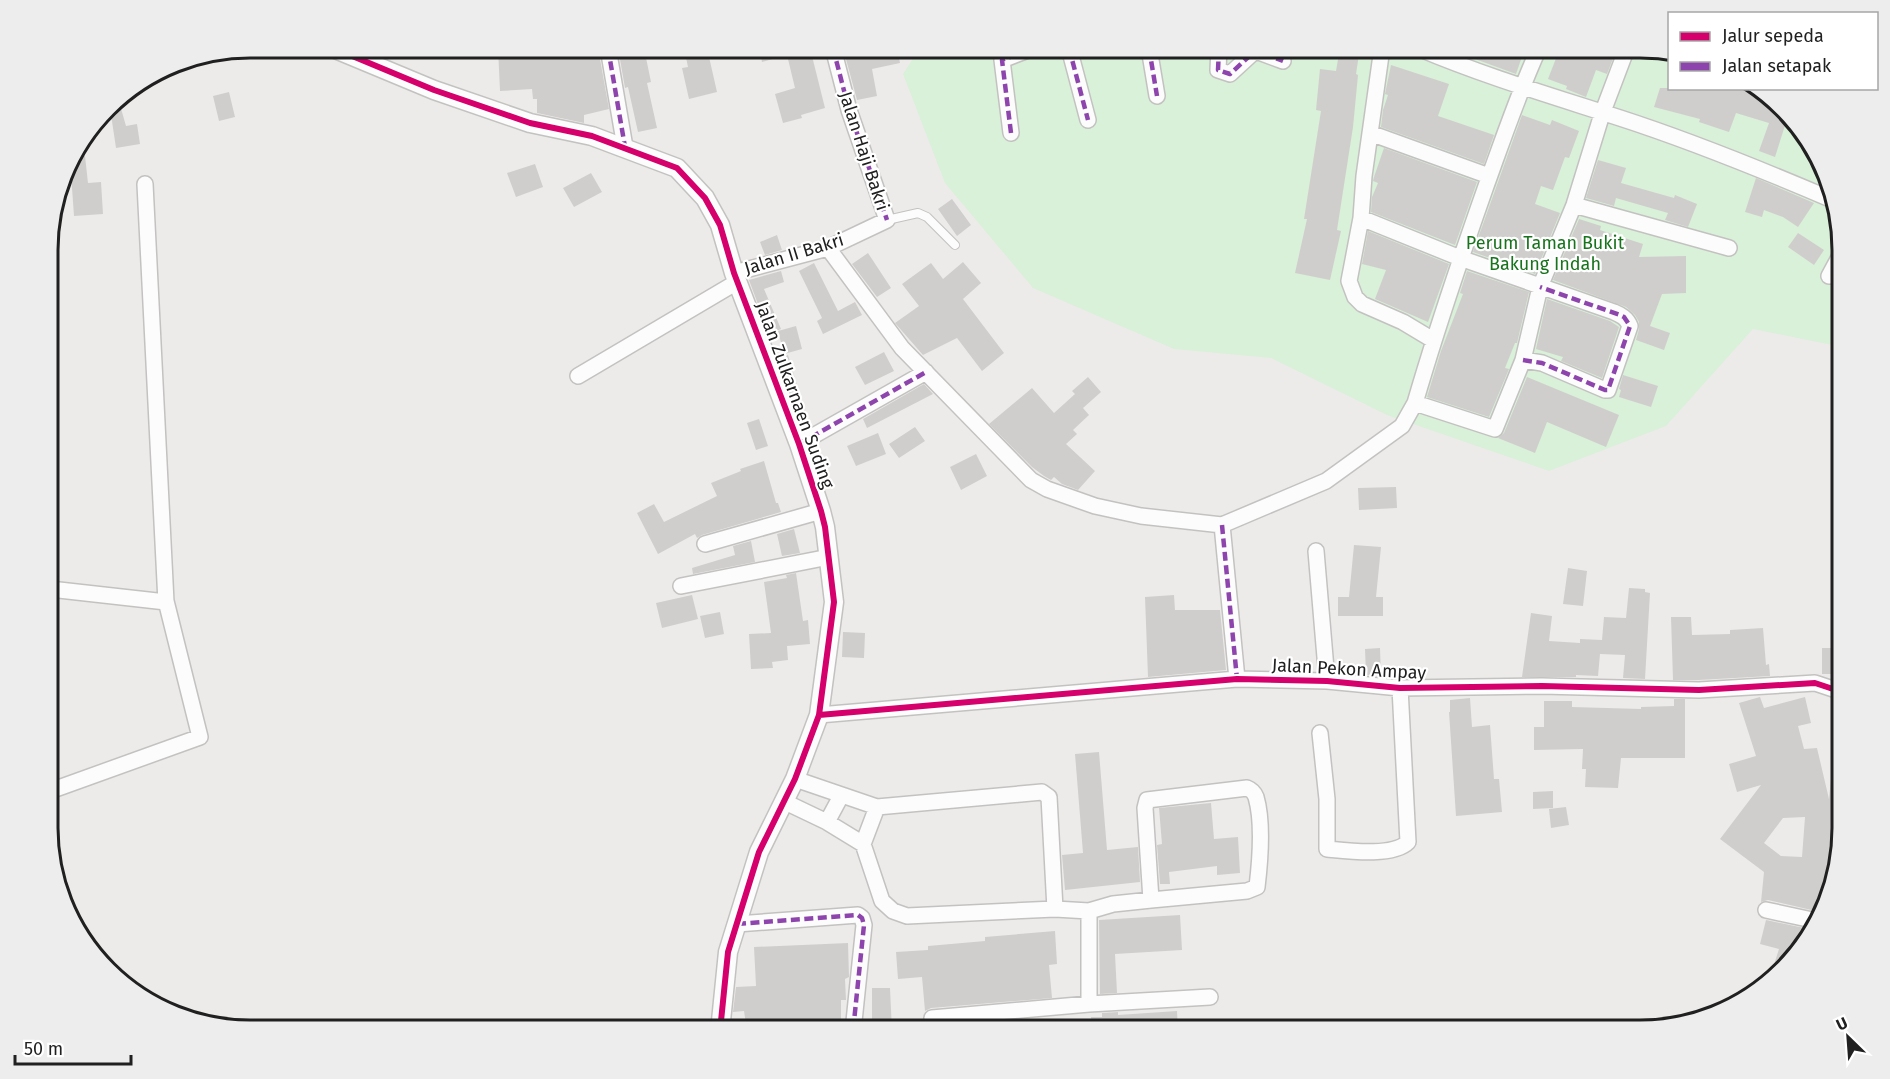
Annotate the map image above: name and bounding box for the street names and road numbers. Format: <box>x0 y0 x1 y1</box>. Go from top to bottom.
street label: Jalan Haji Bakri <box>834 89 894 213</box>
street label: Jalan II Bakri <box>742 228 846 280</box>
street label: Jalan Zulkarnaen Suding <box>751 299 839 492</box>
street label: Jalan Pekon Ampay <box>1271 654 1427 684</box>

